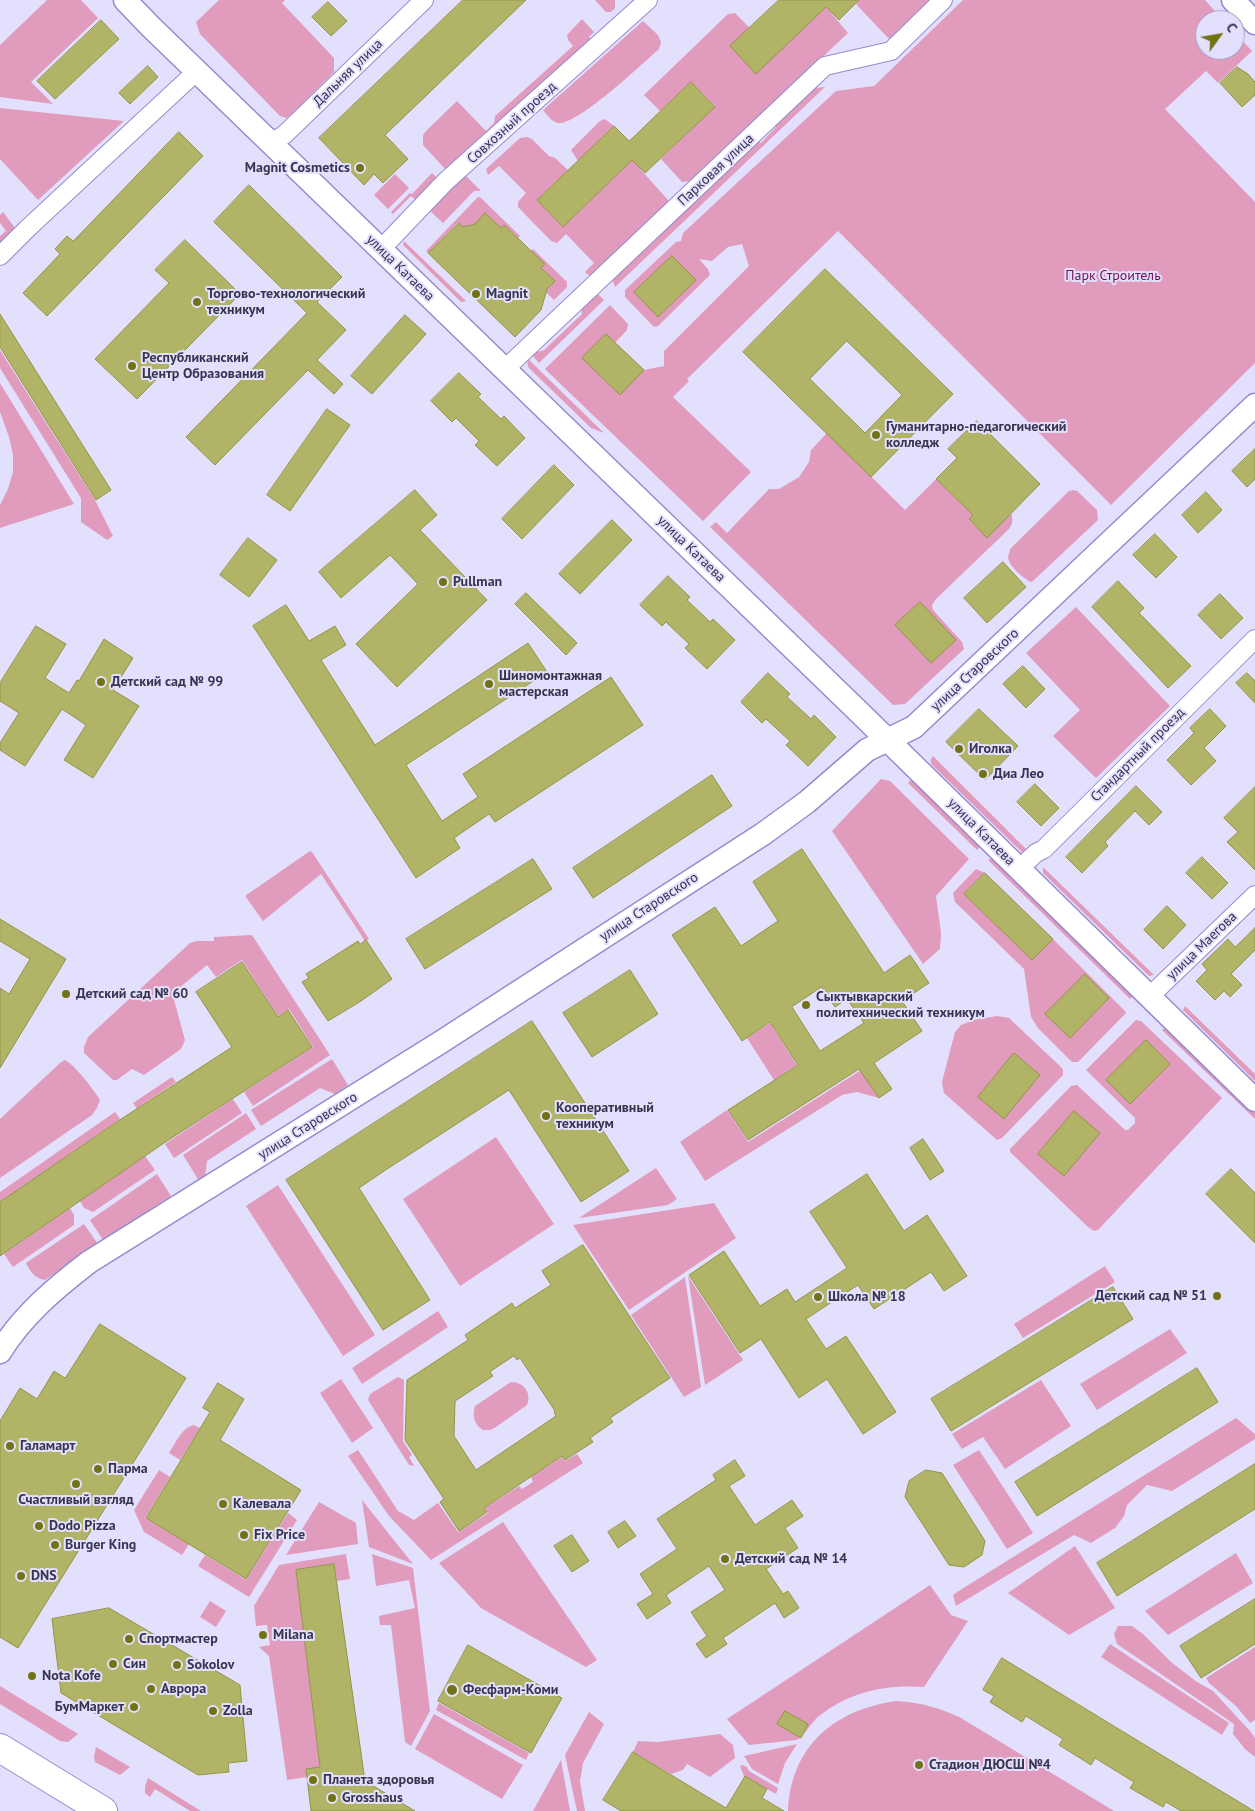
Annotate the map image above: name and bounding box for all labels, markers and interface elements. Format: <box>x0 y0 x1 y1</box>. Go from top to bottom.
north arrow <box>1195 10 1245 60</box>
text: С <box>1222 19 1242 36</box>
street label: Дальняя улица <box>310 36 386 110</box>
street label: Совхозный проезд <box>464 79 560 167</box>
street label: Парковая улица <box>675 131 757 209</box>
place label: Magnit Cosmetics <box>245 160 350 176</box>
marker: Magnit Cosmetics <box>354 162 366 174</box>
street label: улица Катаева <box>362 231 438 305</box>
park label: Парк Строитель <box>1065 268 1161 284</box>
place label: Торгово-технологический техникум <box>207 286 365 318</box>
place label: Magnit <box>486 286 528 302</box>
marker: Magnit <box>470 288 482 300</box>
marker: Торгово-технологический техникум <box>191 296 203 308</box>
place label: Республиканский Центр Образования <box>142 350 264 382</box>
marker: Республиканский Центр Образования <box>126 360 138 372</box>
place label: Гуманитарно-педагогический колледж <box>886 419 1066 452</box>
marker: Гуманитарно-педагогический колледж <box>870 429 882 441</box>
street label: улица Катаева <box>653 512 729 586</box>
place label: Pullman <box>453 574 502 590</box>
marker: Pullman <box>437 576 449 588</box>
street label: улица Старовского <box>928 625 1022 715</box>
place label: Шиномонтажная мастерская <box>499 668 602 700</box>
place label: Детский сад № 99 <box>111 674 223 690</box>
marker: Детский сад № 99 <box>95 676 107 688</box>
marker: Шиномонтажная мастерская <box>483 678 495 690</box>
street label: Стандартный проезд <box>1087 704 1189 806</box>
place label: Иголка <box>969 741 1012 757</box>
marker: Иголка <box>953 743 965 755</box>
place label: Диа Лео <box>993 766 1044 782</box>
marker: Диа Лео <box>977 768 989 780</box>
street label: улица Катаева <box>944 795 1018 869</box>
street label: улица Старовского <box>597 869 701 945</box>
street label: улица Маегова <box>1163 908 1241 984</box>
place label: Детский сад № 60 <box>76 986 188 1002</box>
marker: Детский сад № 60 <box>60 988 72 1000</box>
place label: Сыктывкарский политехнический техникум <box>816 989 985 1022</box>
marker: Сыктывкарский политехнический техникум <box>800 999 812 1011</box>
street label: улица Старовского <box>255 1089 361 1163</box>
place label: Кооперативный техникум <box>556 1100 654 1132</box>
marker: Кооперативный техникум <box>540 1110 552 1122</box>
place label: Детский сад № 51 <box>1095 1288 1207 1304</box>
place label: Школа № 18 <box>828 1289 906 1305</box>
marker: Детский сад № 51 <box>1211 1290 1223 1302</box>
marker: Школа № 18 <box>812 1291 824 1303</box>
place label: Галамарт <box>20 1438 75 1454</box>
marker: Галамарт <box>4 1440 16 1452</box>
place label: Парма <box>108 1461 148 1477</box>
marker: Парма <box>92 1463 104 1475</box>
marker: Счастливый взгляд <box>70 1478 82 1490</box>
place label: Счастливый взгляд <box>18 1492 134 1508</box>
place label: Калевала <box>233 1496 291 1512</box>
marker: Калевала <box>217 1498 229 1510</box>
place label: Dodo Pizza <box>49 1518 116 1534</box>
marker: Dodo Pizza <box>33 1520 45 1532</box>
place label: Fix Price <box>254 1527 305 1543</box>
marker: Fix Price <box>238 1529 250 1541</box>
place label: Burger King <box>65 1537 136 1553</box>
marker: Burger King <box>49 1539 61 1551</box>
place label: Детский сад № 14 <box>735 1551 847 1567</box>
marker: Детский сад № 14 <box>719 1553 731 1565</box>
place label: DNS <box>31 1568 57 1584</box>
marker: DNS <box>15 1570 27 1582</box>
place label: Milana <box>273 1627 314 1643</box>
marker: Milana <box>257 1629 269 1641</box>
place label: Спортмастер <box>139 1631 218 1647</box>
marker: Спортмастер <box>123 1633 135 1645</box>
place label: Син <box>123 1656 146 1672</box>
place label: Sokolov <box>187 1657 234 1673</box>
marker: Син <box>107 1658 119 1670</box>
marker: Sokolov <box>171 1659 183 1671</box>
place label: Nota Kofe <box>42 1668 101 1684</box>
marker: Nota Kofe <box>26 1670 38 1682</box>
place label: Аврора <box>161 1681 206 1697</box>
place label: Фесфарм-Коми <box>463 1682 558 1698</box>
marker: Аврора <box>145 1683 157 1695</box>
marker: Фесфарм-Коми <box>445 1683 459 1697</box>
place label: БумМаркет <box>55 1699 124 1715</box>
marker: БумМаркет <box>128 1701 140 1713</box>
place label: Zolla <box>223 1703 253 1719</box>
marker: Zolla <box>207 1705 219 1717</box>
place label: Стадион ДЮСШ №4 <box>929 1757 1051 1773</box>
marker: Стадион ДЮСШ №4 <box>913 1759 925 1771</box>
place label: Планета здоровья <box>323 1772 434 1788</box>
marker: Планета здоровья <box>307 1774 319 1786</box>
place label: Grosshaus <box>342 1790 403 1806</box>
marker: Grosshaus <box>326 1792 338 1804</box>

